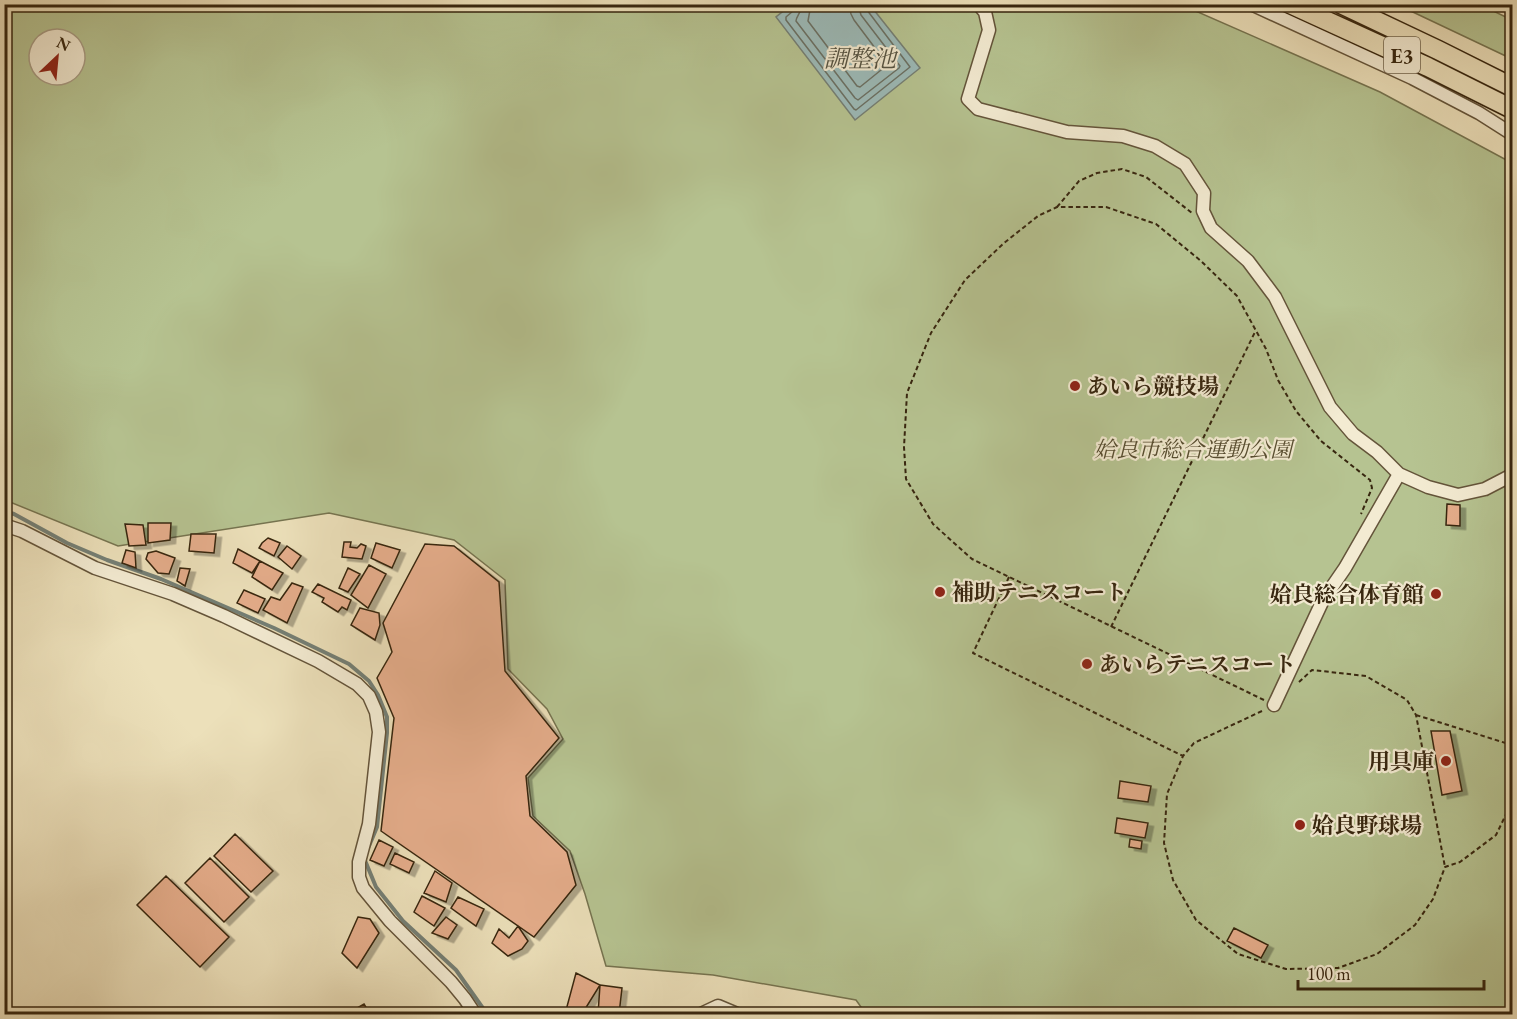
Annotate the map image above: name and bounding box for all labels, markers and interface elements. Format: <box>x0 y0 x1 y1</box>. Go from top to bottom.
north arrow <box>27 27 87 87</box>
text: N <box>53 32 74 56</box>
road number: E3 <box>1384 37 1420 73</box>
water label: 調整池 <box>824 43 899 74</box>
place label: あいら競技場 <box>1087 372 1219 401</box>
marker: あいら競技場 <box>1068 379 1082 393</box>
park label: 姶良市総合運動公園 <box>1094 435 1295 464</box>
place label: 補助テニスコート <box>952 578 1127 607</box>
place label: 姶良総合体育館 <box>1270 580 1424 609</box>
marker: 補助テニスコート <box>933 585 947 599</box>
marker: 姶良総合体育館 <box>1429 587 1443 601</box>
place label: あいらテニスコート <box>1099 650 1296 679</box>
marker: あいらテニスコート <box>1080 657 1094 671</box>
place label: 用具庫 <box>1368 747 1434 776</box>
marker: 用具庫 <box>1439 754 1453 768</box>
place label: 姶良野球場 <box>1312 811 1422 840</box>
marker: 姶良野球場 <box>1293 818 1307 832</box>
scale bar <box>1298 953 1484 991</box>
text: 100 m <box>1307 962 1351 985</box>

